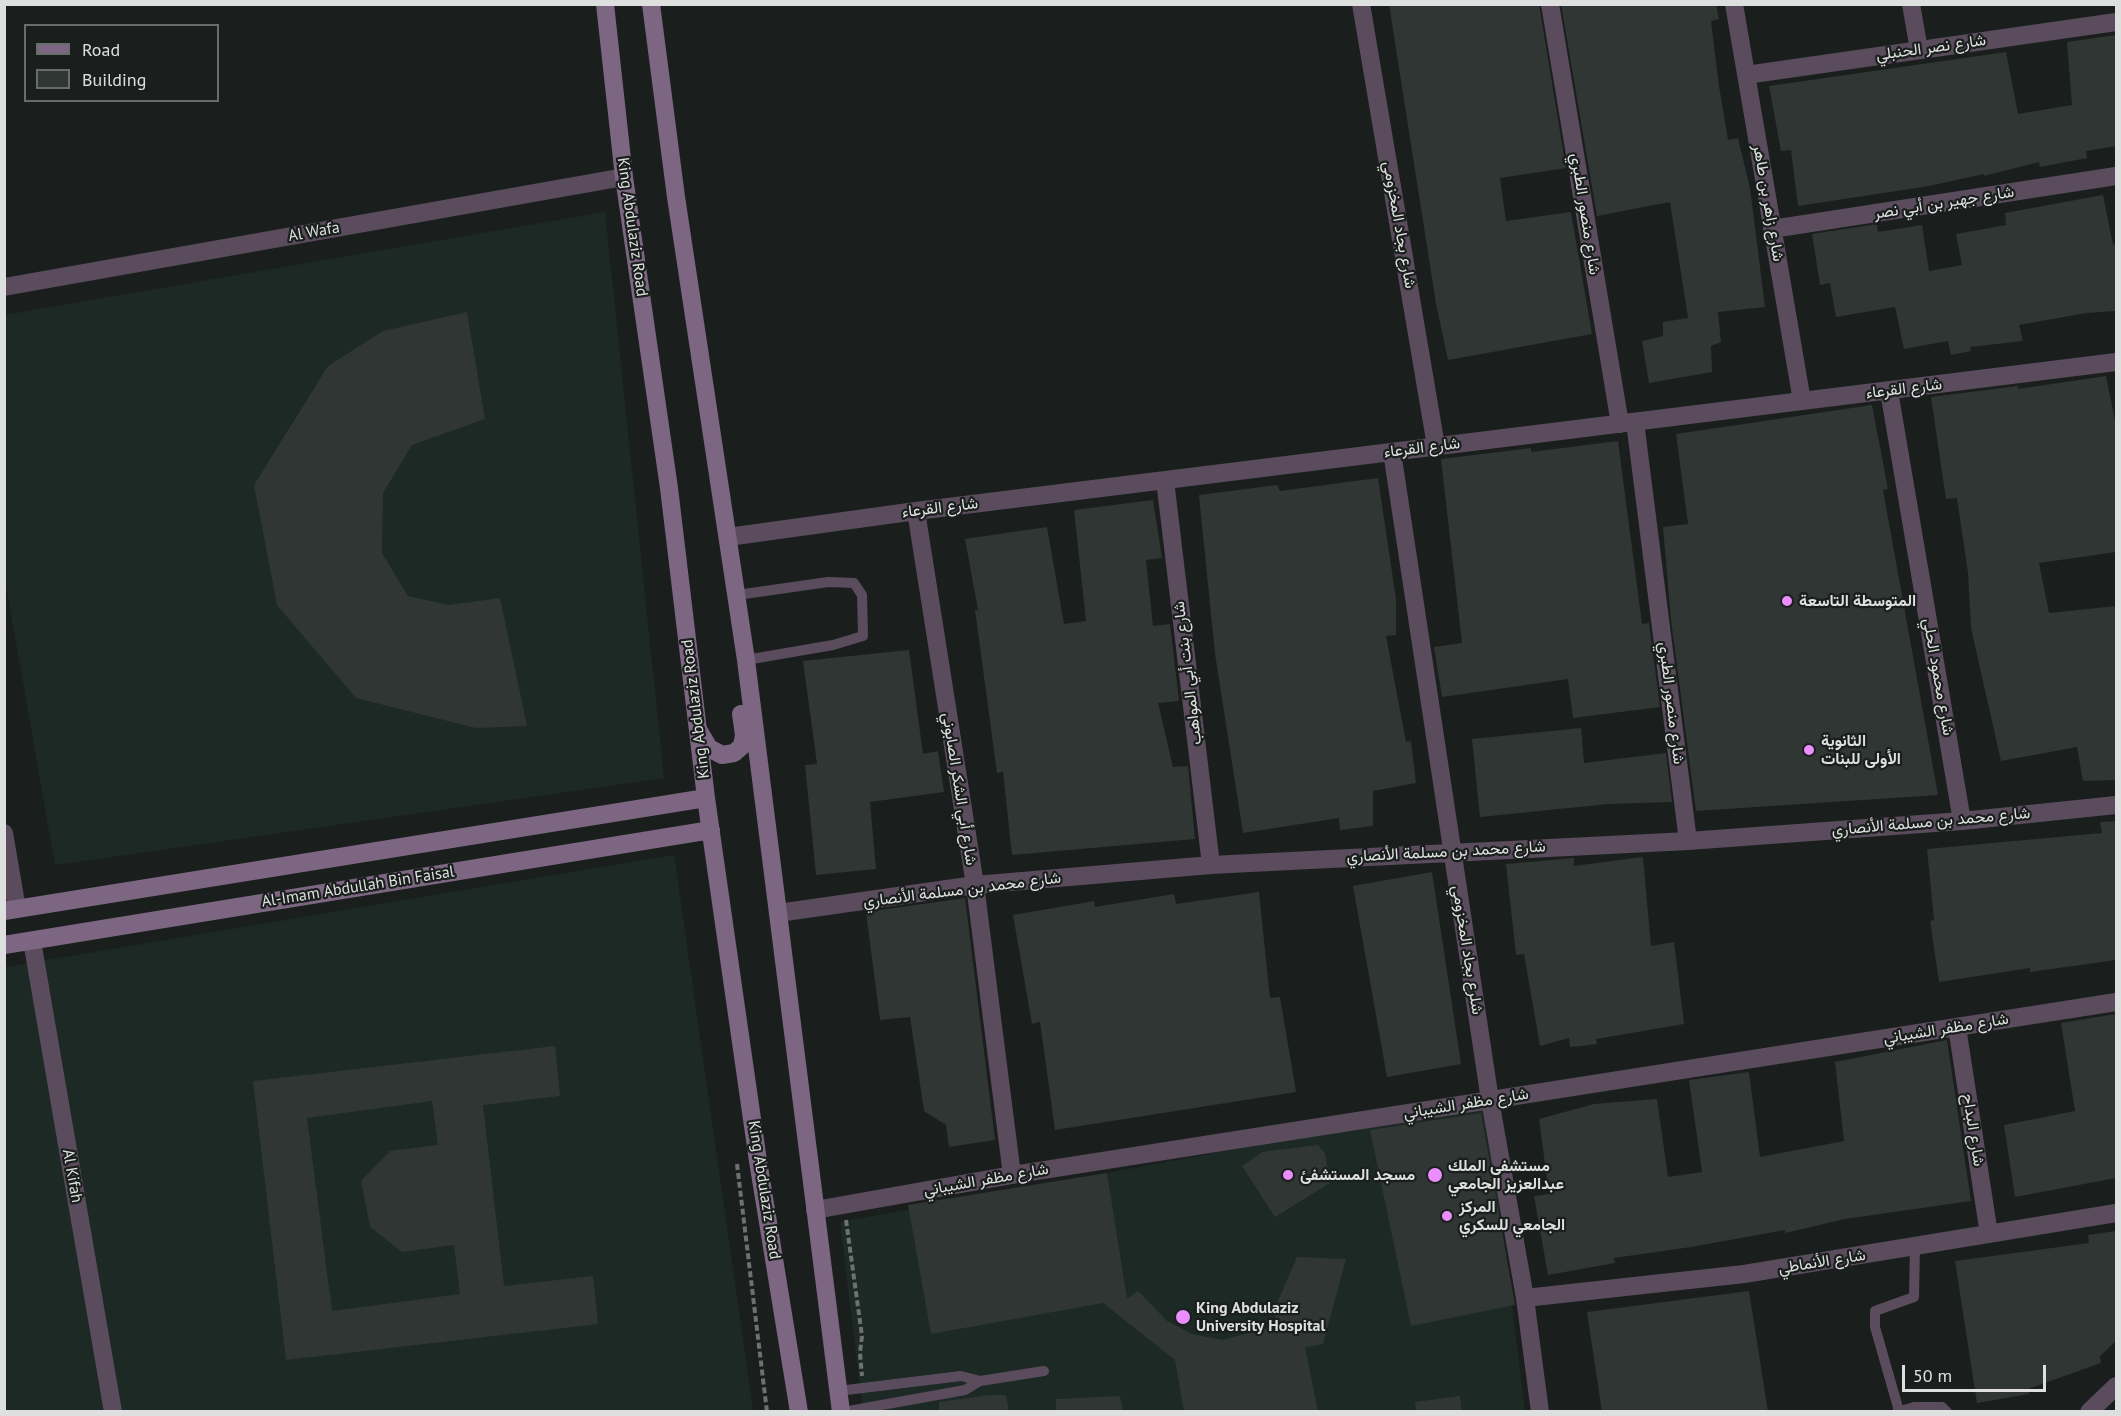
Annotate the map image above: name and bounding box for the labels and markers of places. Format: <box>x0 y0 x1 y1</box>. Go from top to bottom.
place label: المتوسطة التاسعة <box>1799 591 1916 611</box>
marker: المتوسطة التاسعة <box>1780 594 1794 608</box>
place label: الثانوية الأولى للبنات <box>1821 731 1901 769</box>
marker: الثانوية الأولى للبنات <box>1802 743 1816 757</box>
place label: مستشفى الملك عبدالعزيز الجامعي <box>1448 1156 1564 1194</box>
place label: مسجد المستشفئ <box>1300 1165 1415 1185</box>
marker: مستشفى الملك عبدالعزيز الجامعي <box>1426 1166 1444 1184</box>
marker: مسجد المستشفئ <box>1281 1168 1295 1182</box>
place label: المركز الجامعي للسكري <box>1459 1197 1565 1235</box>
marker: المركز الجامعي للسكري <box>1440 1209 1454 1223</box>
place label: King Abdulaziz University Hospital <box>1196 1298 1325 1336</box>
marker: King Abdulaziz University Hospital <box>1174 1308 1192 1326</box>

